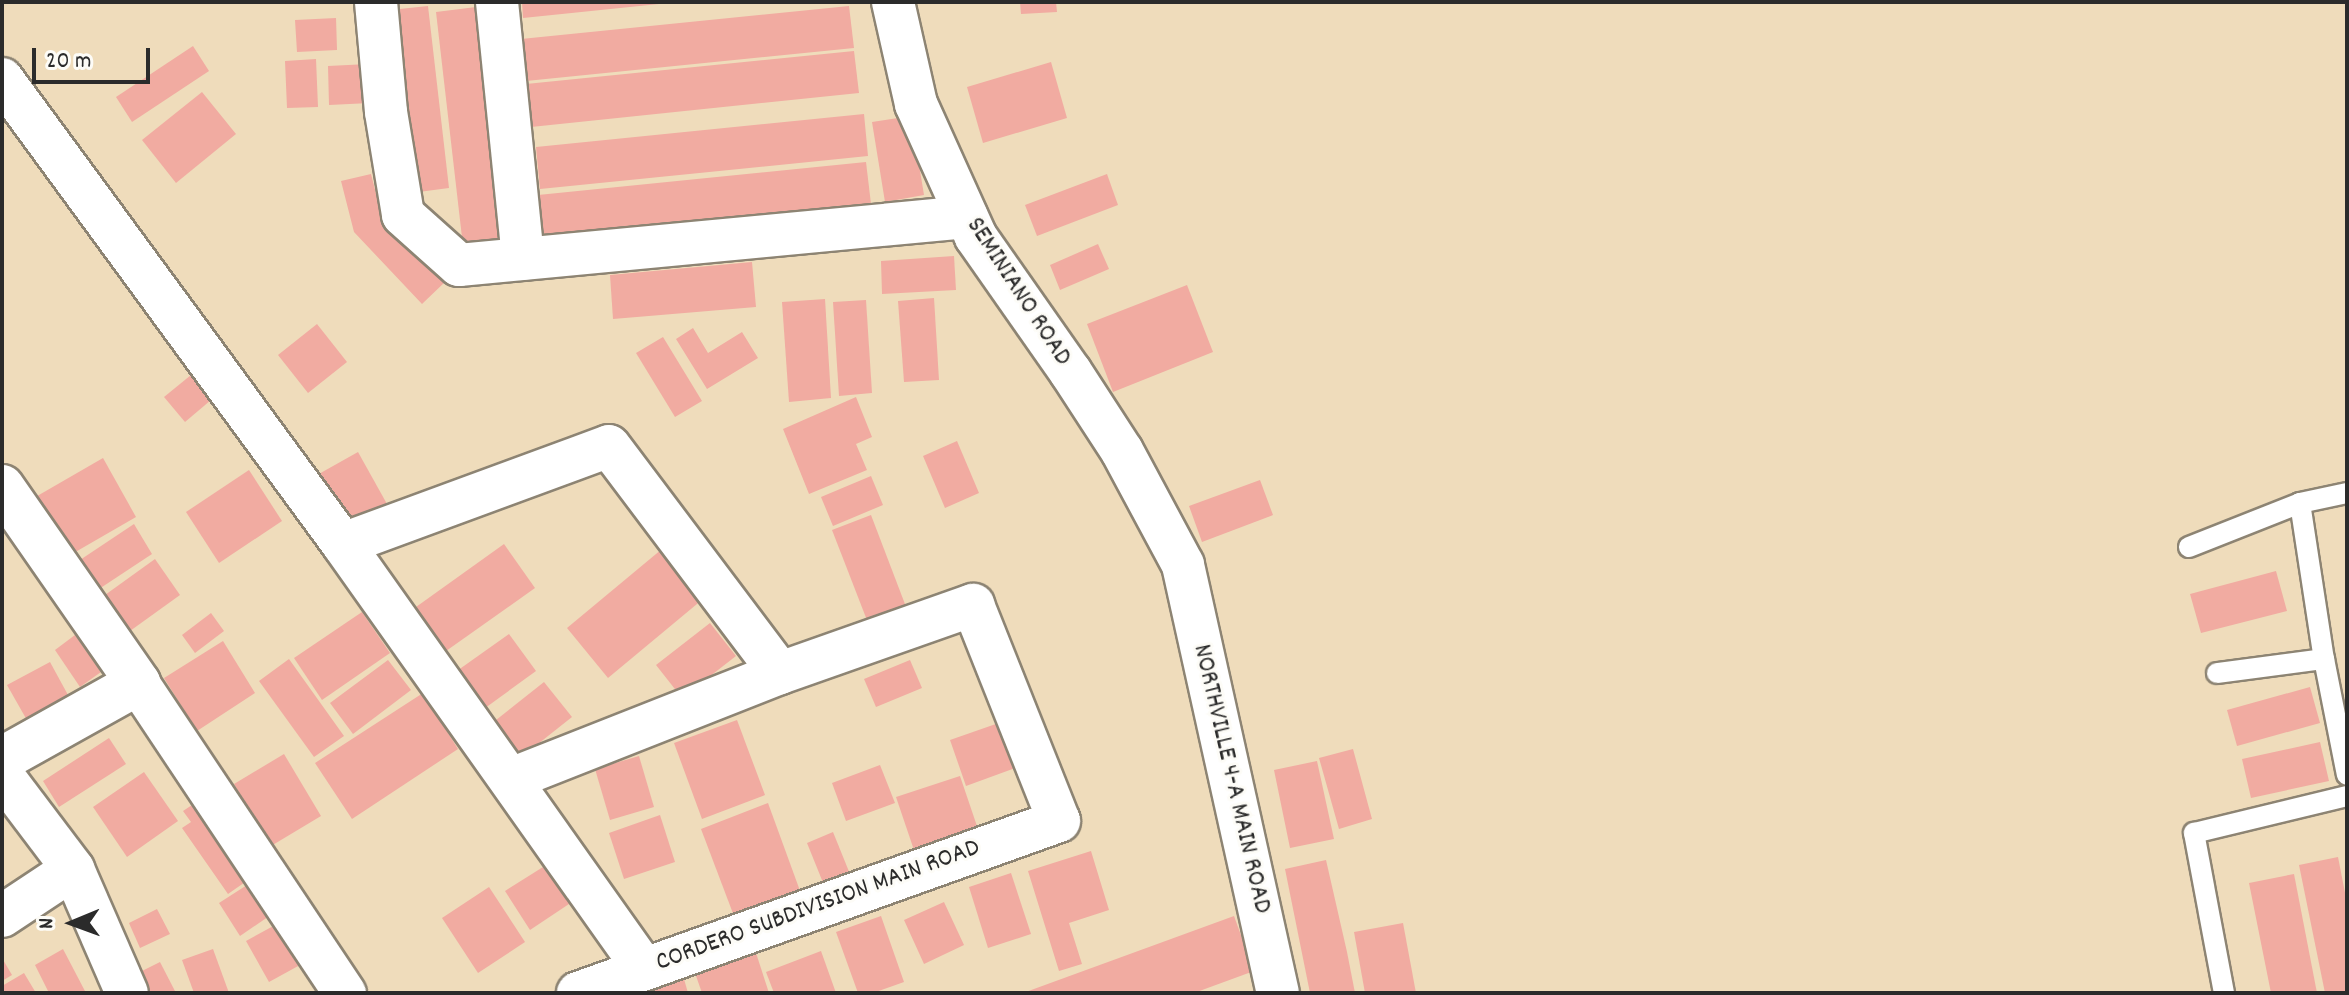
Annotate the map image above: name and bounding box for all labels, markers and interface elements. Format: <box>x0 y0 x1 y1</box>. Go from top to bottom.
scale bar <box>36 32 154 82</box>
text: 20 m <box>46 45 92 79</box>
street label: SEMINIANO ROAD <box>958 212 1078 372</box>
street label: NORTHVILLE 4-A MAIN ROAD <box>1185 641 1277 917</box>
street label: CORDERO SUBDIVISION MAIN ROAD <box>652 833 984 979</box>
north arrow <box>32 883 112 963</box>
text: N <box>32 918 63 929</box>

